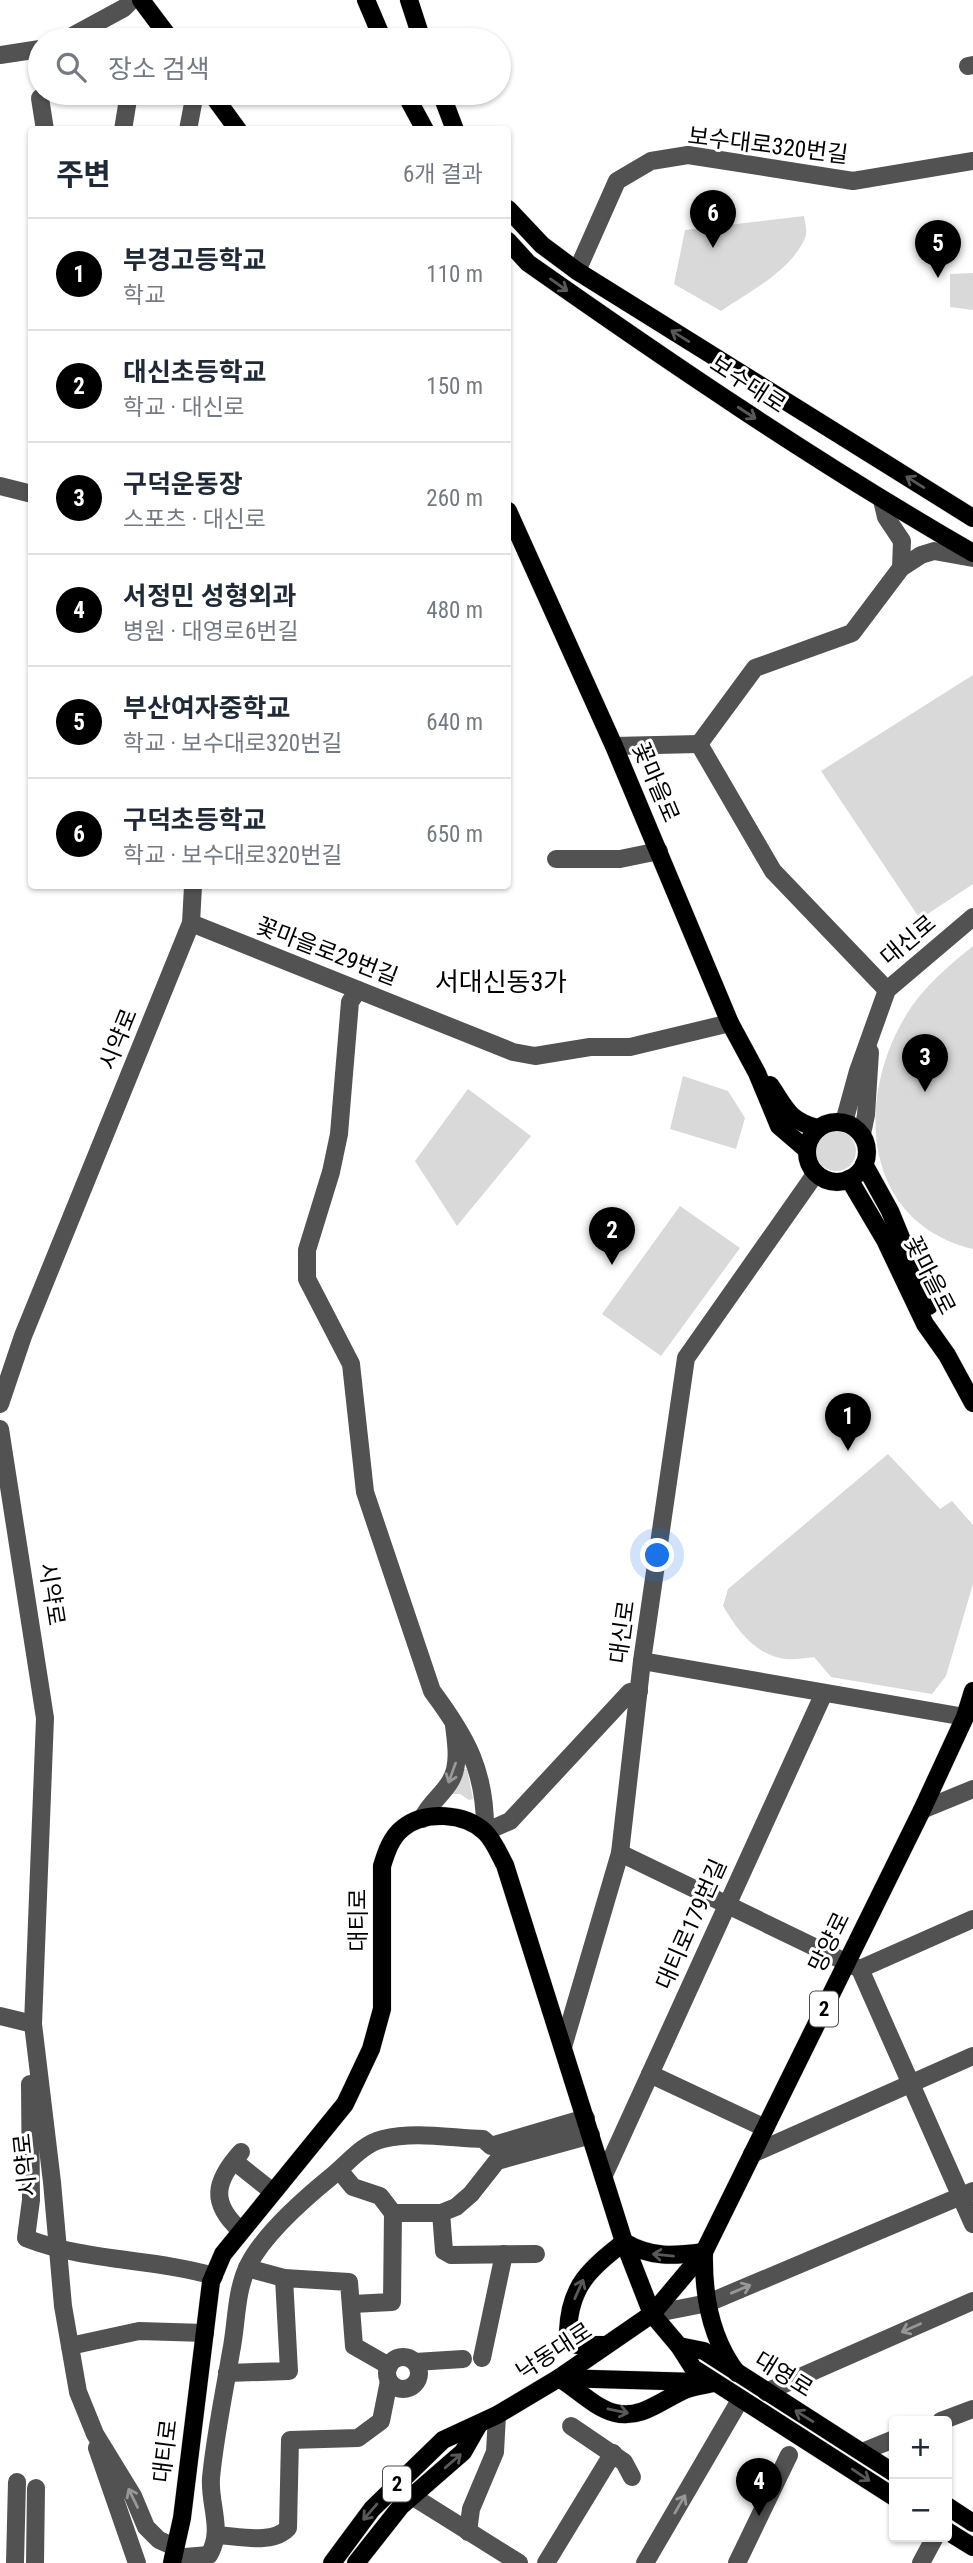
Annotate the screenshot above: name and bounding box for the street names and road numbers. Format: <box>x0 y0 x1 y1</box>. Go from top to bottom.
street label: 보수대로320번길 <box>686 122 849 169</box>
street label: 보수대로 <box>705 350 791 419</box>
street label: 꽃마을로 <box>627 738 685 826</box>
street label: 대신로 <box>875 910 941 971</box>
street label: 꽃마을로29번길 <box>252 912 402 991</box>
street label: 시약로 <box>94 1005 143 1074</box>
street label: 꽃마을로 <box>898 1231 961 1319</box>
street label: 시약로 <box>33 1561 70 1628</box>
street label: 대신로 <box>605 1599 640 1665</box>
street label: 대티로179번길 <box>651 1855 732 1994</box>
street label: 대티로 <box>345 1888 372 1952</box>
street label: 망양로 <box>803 1908 855 1977</box>
road number: 2 <box>810 1992 838 2026</box>
street label: 시약로 <box>9 2132 42 2198</box>
street label: 낙동대로 <box>511 2317 597 2386</box>
street label: 대영로 <box>750 2346 818 2403</box>
street label: 대티로 <box>148 2418 183 2484</box>
road number: 2 <box>383 2466 411 2502</box>

